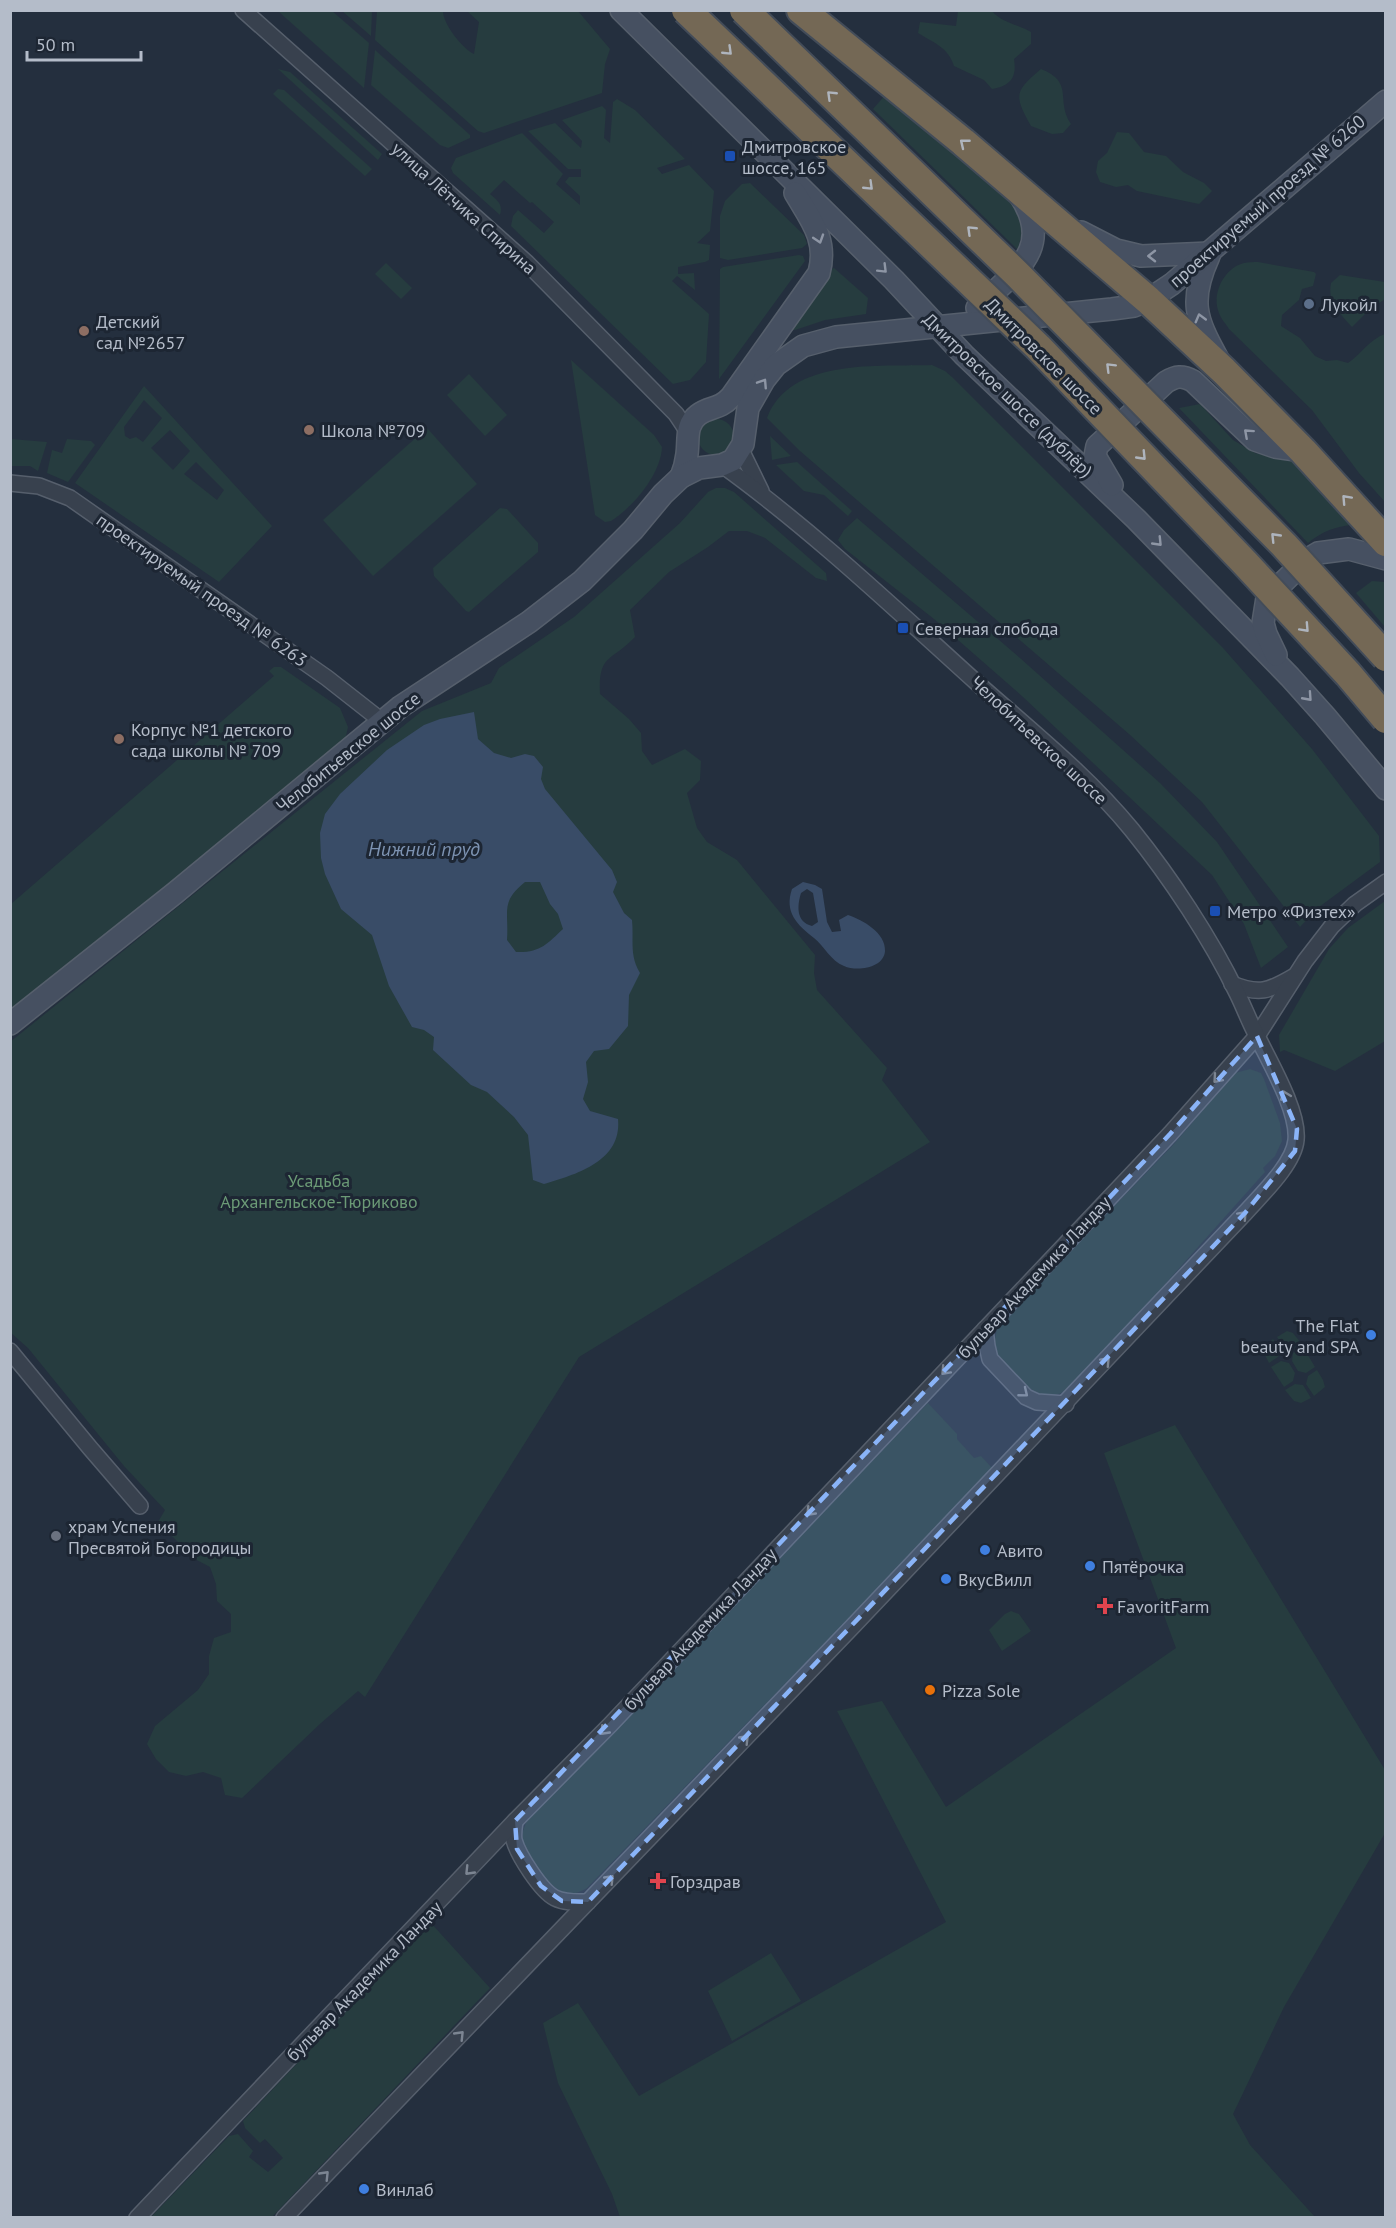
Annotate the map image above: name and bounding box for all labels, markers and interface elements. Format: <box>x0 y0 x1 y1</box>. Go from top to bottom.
scale bar <box>27 24 141 62</box>
text: 50 m <box>36 33 75 56</box>
one-way arrow <box>722 44 732 55</box>
one-way arrow <box>827 91 838 102</box>
street label: проектируемый проезд № 6260 <box>1164 110 1370 292</box>
place label: Дмитровское шоссе, 165 <box>742 135 846 179</box>
street label: улица Лётчика Спирина <box>387 137 541 279</box>
one-way arrow <box>960 139 971 150</box>
marker: Дмитровское шоссе, 165 <box>723 149 737 163</box>
one-way arrow <box>862 178 873 189</box>
one-way arrow <box>968 226 979 237</box>
one-way arrow <box>812 233 825 244</box>
one-way arrow <box>1148 250 1157 262</box>
one-way arrow <box>876 262 887 273</box>
street label: Дмитровское шоссе <box>981 293 1107 419</box>
place label: Лукойл <box>1320 293 1378 316</box>
marker: Лукойл <box>1302 297 1316 311</box>
street label: Дмитровское шоссе (дублёр) <box>918 308 1098 482</box>
place label: Детский сад №2657 <box>96 310 185 354</box>
one-way arrow <box>1194 313 1207 323</box>
marker: Детский сад №2657 <box>77 324 91 338</box>
one-way arrow <box>1106 364 1117 375</box>
one-way arrow <box>755 379 766 390</box>
place label: Школа №709 <box>321 419 425 442</box>
marker: Школа №709 <box>302 423 316 437</box>
one-way arrow <box>1245 429 1255 440</box>
one-way arrow <box>1135 449 1146 460</box>
one-way arrow <box>1342 495 1353 506</box>
street label: проектируемый проезд № 6263 <box>92 508 312 672</box>
one-way arrow <box>1272 533 1283 544</box>
one-way arrow <box>1151 534 1162 545</box>
place label: Северная слобода <box>915 617 1058 640</box>
marker: Северная слобода <box>896 621 910 635</box>
one-way arrow <box>1298 621 1309 632</box>
street label: Челобитьевское шоссе <box>966 671 1112 809</box>
street label: Челобитьевское шоссе <box>271 687 425 817</box>
one-way arrow <box>1301 691 1312 701</box>
place label: Корпус №1 детского сада школы № 709 <box>131 718 292 762</box>
marker: Корпус №1 детского сада школы № 709 <box>112 732 126 746</box>
water label: Нижний пруд <box>368 836 480 862</box>
place label: Метро «Физтех» <box>1227 900 1356 923</box>
marker: Метро «Физтех» <box>1208 904 1222 918</box>
one-way arrow <box>1213 1072 1224 1083</box>
one-way arrow <box>1279 1090 1292 1101</box>
park label: Усадьба Архангельское-Тюриково <box>220 1169 418 1213</box>
street label: бульвар Академика Ландау <box>953 1190 1116 1363</box>
one-way arrow <box>1235 1211 1246 1222</box>
place label: The Flat beauty and SPA <box>1241 1314 1359 1358</box>
marker: The Flat beauty and SPA <box>1364 1328 1378 1342</box>
one-way arrow <box>1098 1358 1109 1369</box>
one-way arrow <box>941 1365 952 1375</box>
one-way arrow <box>1018 1386 1029 1397</box>
one-way arrow <box>807 1505 818 1516</box>
place label: храм Успения Пресвятой Богородицы <box>68 1515 252 1559</box>
marker: храм Успения Пресвятой Богородицы <box>49 1529 63 1543</box>
place label: Авито <box>997 1539 1043 1562</box>
street label: бульвар Академика Ландау <box>619 1542 782 1715</box>
marker: Авито <box>978 1543 992 1557</box>
place label: Пятёрочка <box>1102 1555 1184 1578</box>
marker: Пятёрочка <box>1083 1559 1097 1573</box>
place label: ВкусВилл <box>958 1568 1032 1591</box>
marker: ВкусВилл <box>939 1572 953 1586</box>
place label: FavoritFarm <box>1117 1595 1209 1618</box>
marker: FavoritFarm <box>1098 1599 1112 1613</box>
place label: Pizza Sole <box>942 1679 1020 1702</box>
marker: Pizza Sole <box>923 1683 937 1697</box>
one-way arrow <box>601 1723 612 1734</box>
one-way arrow <box>737 1735 748 1746</box>
one-way arrow <box>465 1864 476 1875</box>
place label: Горздрав <box>670 1870 741 1893</box>
marker: Горздрав <box>651 1874 665 1888</box>
one-way arrow <box>602 1876 613 1887</box>
street label: бульвар Академика Ландау <box>281 1895 447 2066</box>
one-way arrow <box>452 2031 463 2042</box>
one-way arrow <box>317 2172 328 2183</box>
place label: Винлаб <box>376 2178 434 2201</box>
marker: Винлаб <box>357 2182 371 2196</box>

